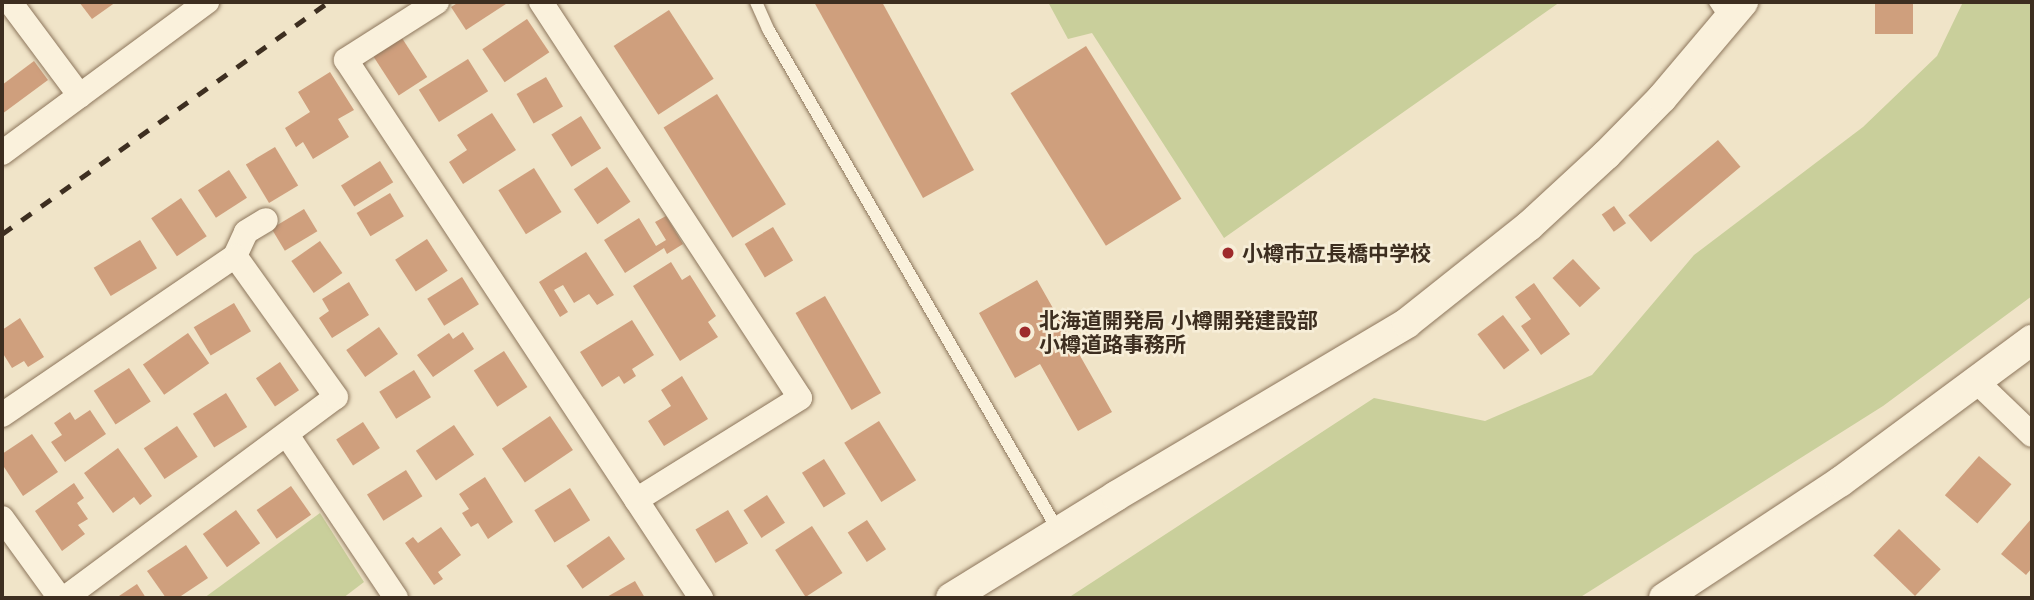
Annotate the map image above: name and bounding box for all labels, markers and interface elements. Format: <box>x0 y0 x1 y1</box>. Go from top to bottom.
place label: 小樽市立長橋中学校 <box>1242 240 1431 266</box>
marker: 小樽市立長橋中学校 <box>1220 245 1236 261</box>
place label: 北海道開発局 小樽開発建設部 小樽道路事務所 <box>1039 307 1318 357</box>
marker: 北海道開発局 小樽開発建設部 小樽道路事務所 <box>1017 324 1033 340</box>

